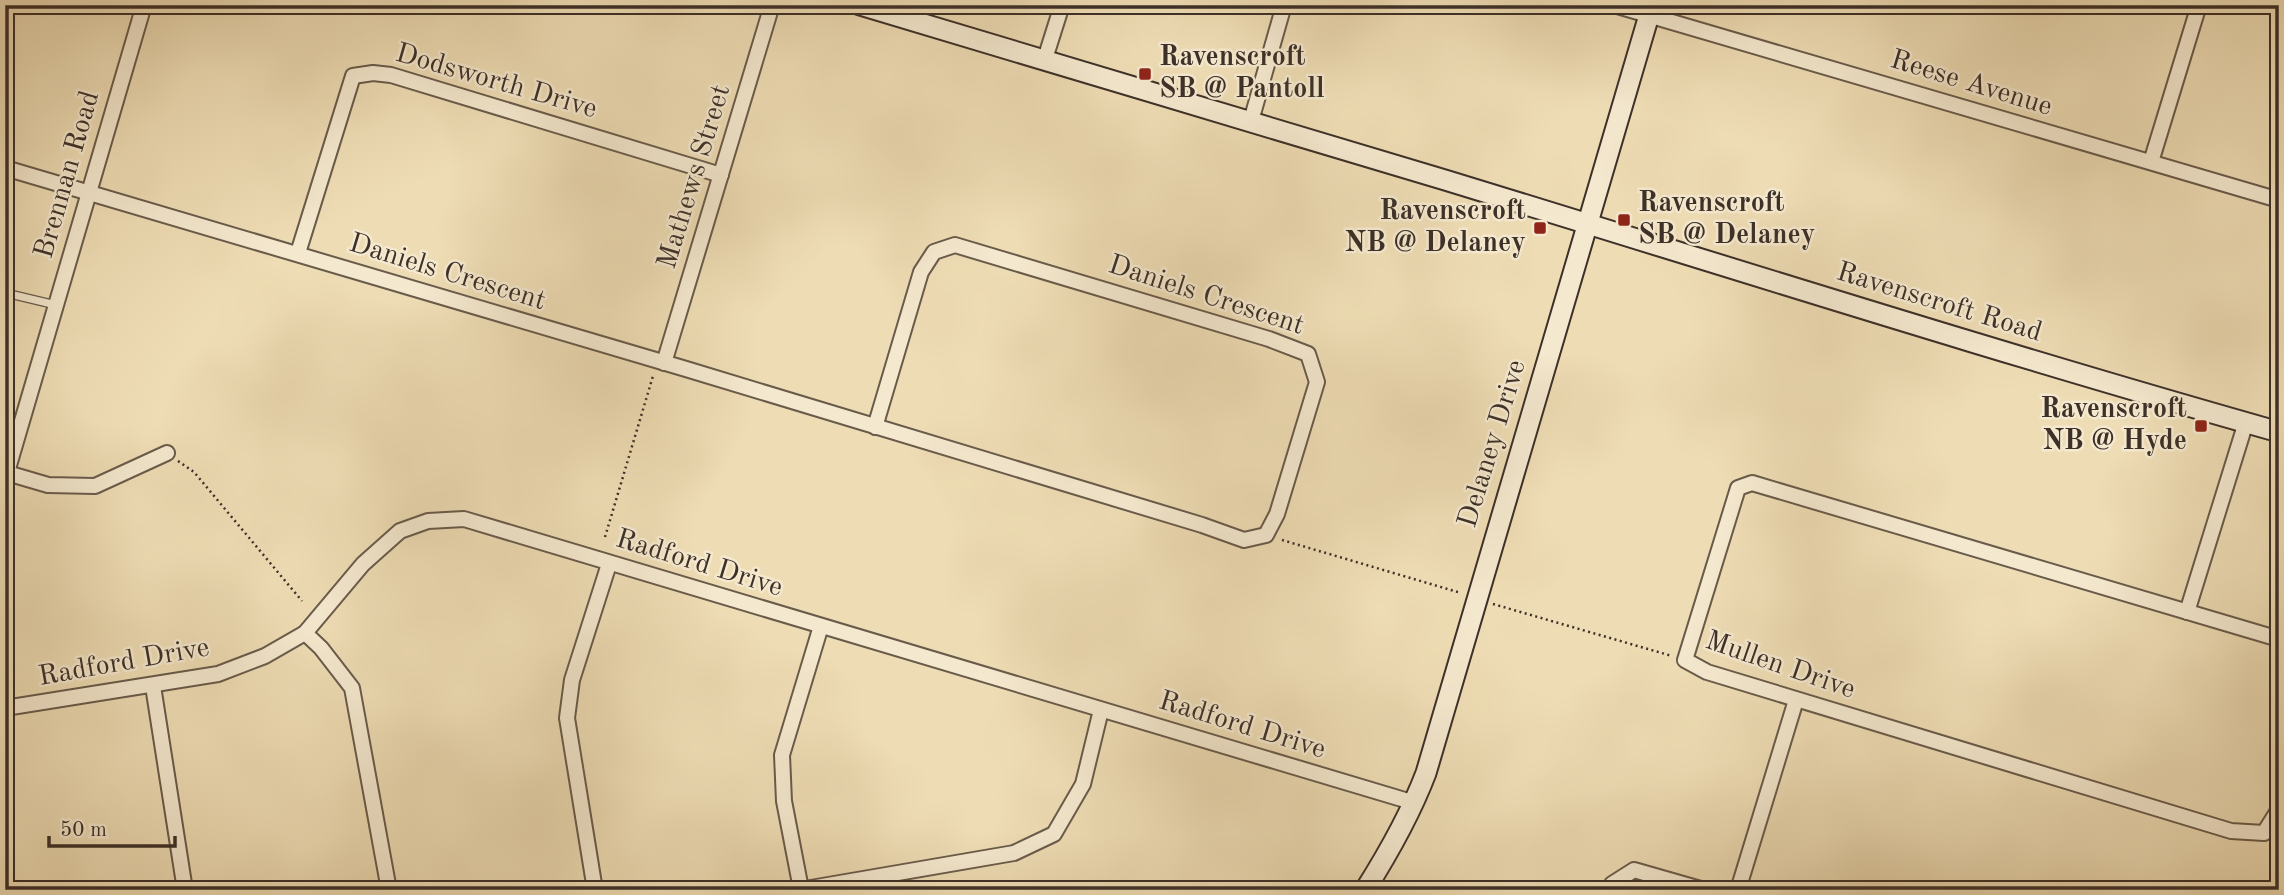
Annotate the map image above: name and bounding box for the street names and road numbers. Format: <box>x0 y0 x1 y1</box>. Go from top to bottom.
street label: Dodsworth Drive <box>392 40 600 124</box>
street label: Reese Avenue <box>1887 46 2055 122</box>
street label: Mathews Street <box>654 82 736 272</box>
street label: Brennan Road <box>31 88 105 262</box>
street label: Daniels Crescent <box>345 230 549 316</box>
street label: Daniels Crescent <box>1105 251 1307 341</box>
street label: Ravenscroft Road <box>1833 258 2045 348</box>
street label: Delaney Drive <box>1454 357 1532 531</box>
street label: Radford Drive <box>612 525 786 603</box>
street label: Mullen Drive <box>1701 627 1859 705</box>
street label: Radford Drive <box>36 634 212 692</box>
street label: Radford Drive <box>1155 687 1329 765</box>

